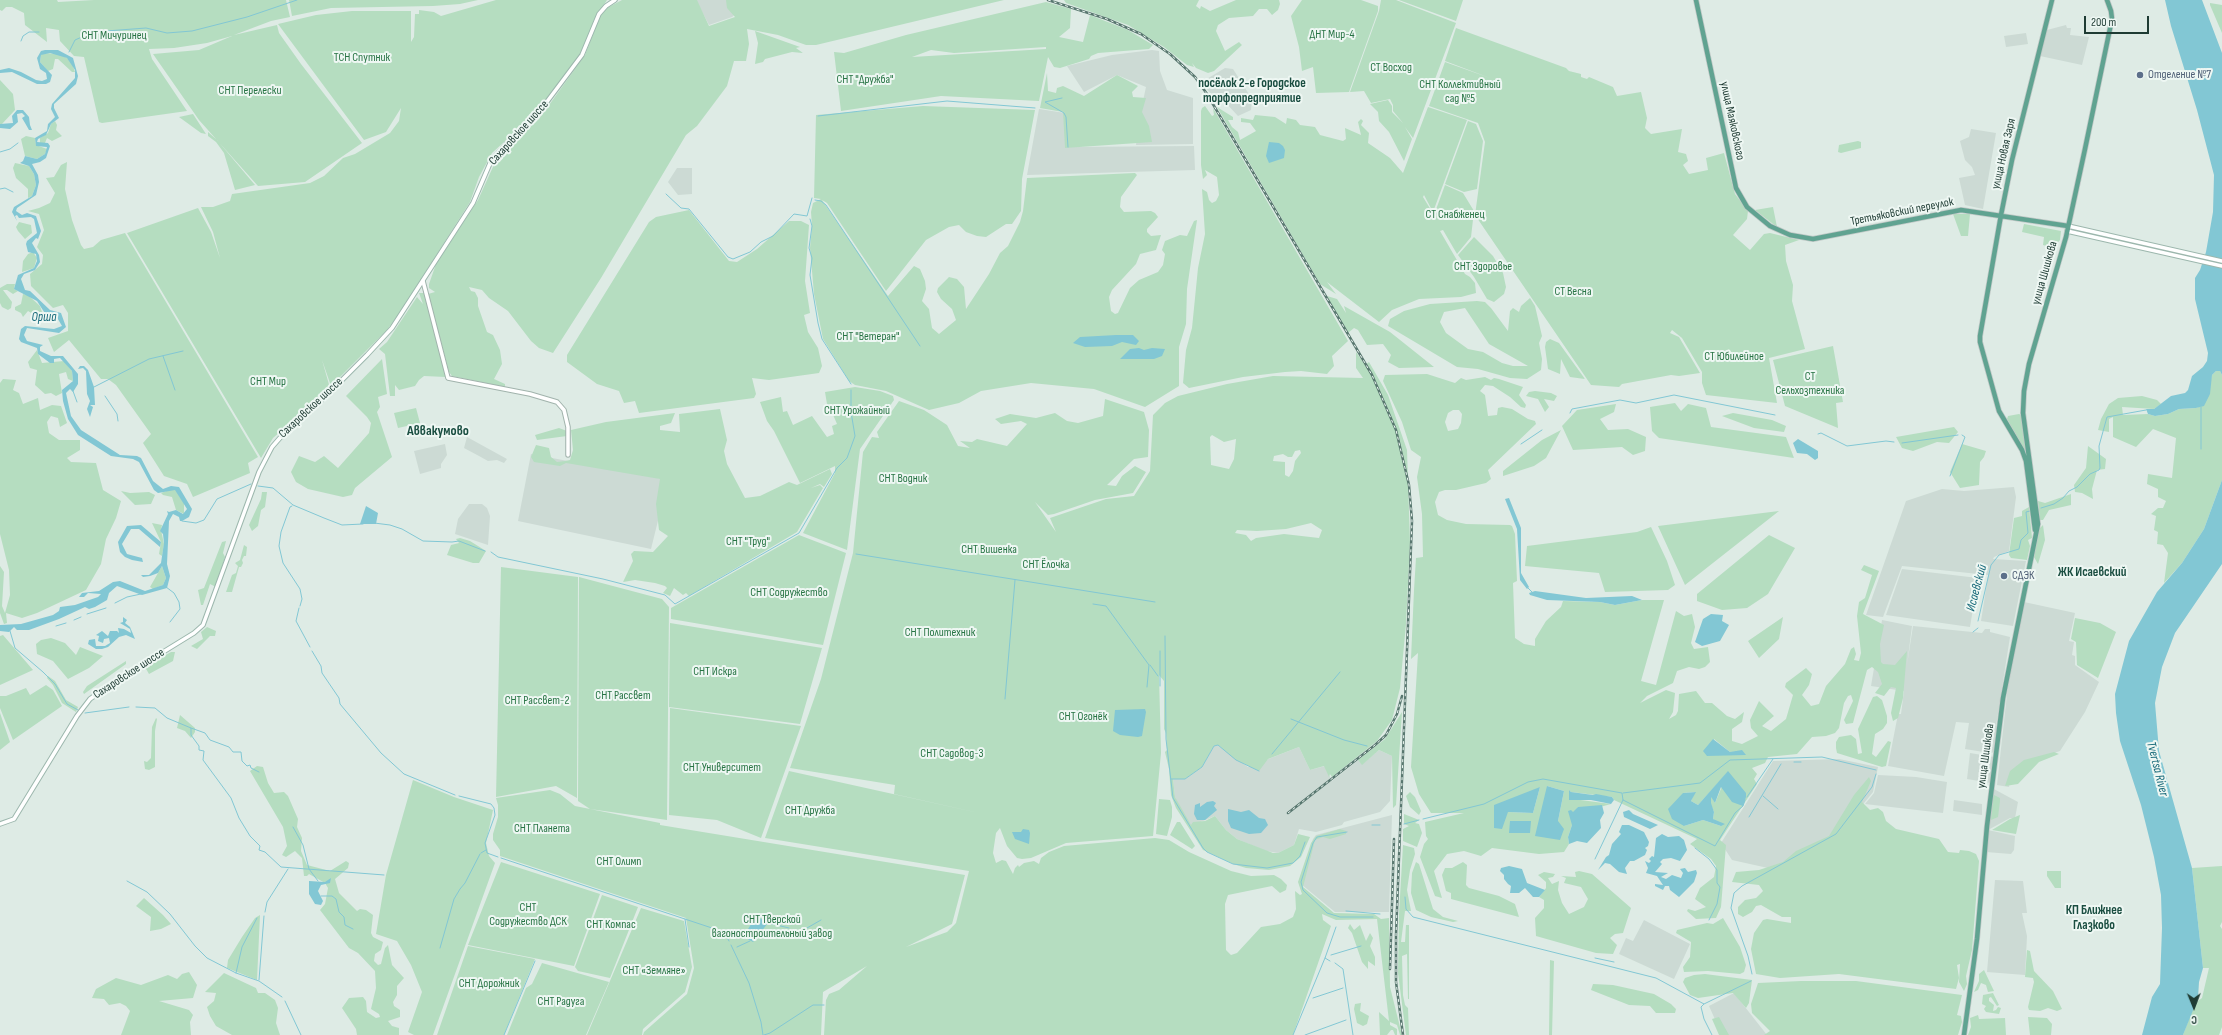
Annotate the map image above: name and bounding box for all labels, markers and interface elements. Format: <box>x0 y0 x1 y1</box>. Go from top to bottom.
scale bar <box>2086 8 2151 34</box>
text: 200 m <box>2091 15 2116 30</box>
park label: ДНТ Мир-4 <box>1309 28 1355 42</box>
park label: СНТ Мичуринец <box>81 29 147 43</box>
park label: ТСН Спутник <box>334 51 390 65</box>
park label: СТ Восход <box>1370 61 1412 75</box>
place label: Отделение №7 <box>2148 68 2211 82</box>
marker: Отделение №7 <box>2135 70 2145 80</box>
park label: СНТ "Дружба" <box>836 73 894 87</box>
district label: посёлок 2-е Городское торфопредприятие <box>1198 76 1306 107</box>
park label: СНТ Коллективный сад №5 <box>1419 78 1501 106</box>
street label: улица Маяковского <box>1717 81 1747 161</box>
park label: СНТ Перелески <box>219 84 281 98</box>
street label: Сахаровское шоссе <box>486 98 552 168</box>
street label: улица Новая Заря <box>1989 117 2019 191</box>
street label: Третьяковский переулок <box>1849 195 1955 229</box>
park label: СТ Снабженец <box>1425 208 1485 222</box>
street label: улица Шишкова <box>2029 240 2061 306</box>
park label: СНТ Здоровье <box>1454 260 1512 274</box>
park label: СТ Весна <box>1554 285 1592 299</box>
water label: Орша <box>32 310 56 326</box>
park label: СНТ "Ветеран" <box>837 330 899 344</box>
park label: СТ Юбилейное <box>1704 350 1764 364</box>
park label: СТ Сельхозтехника <box>1776 370 1844 398</box>
park label: СНТ Мир <box>250 375 286 389</box>
street label: Сахаровское шоссе <box>276 375 346 441</box>
park label: СНТ Урожайный <box>824 404 890 418</box>
district label: Аввакумово <box>407 423 469 439</box>
park label: СНТ Водник <box>879 472 927 486</box>
park label: СНТ "Труд" <box>726 535 770 549</box>
park label: СНТ Вишенка <box>961 543 1017 557</box>
park label: СНТ Ёлочка <box>1023 558 1069 572</box>
water label: Исаевский <box>1963 563 1991 613</box>
district label: ЖК Исаевский <box>2058 565 2126 581</box>
place label: СДЭК <box>2012 569 2034 583</box>
marker: СДЭК <box>1999 571 2009 581</box>
park label: СНТ Содружество <box>750 586 828 600</box>
park label: СНТ Политехник <box>905 626 975 640</box>
street label: Сахаровское шоссе <box>91 646 167 702</box>
park label: СНТ Искра <box>693 665 737 679</box>
park label: СНТ Рассвет <box>595 689 651 703</box>
park label: СНТ Рассвет-2 <box>505 694 569 708</box>
park label: СНТ Огонёк <box>1059 710 1107 724</box>
street label: улица Шишкова <box>1974 723 1998 789</box>
water label: Tvertsa River <box>2143 740 2171 798</box>
park label: СНТ Садовод-3 <box>920 747 984 761</box>
park label: СНТ Университет <box>683 761 761 775</box>
park label: СНТ Дружба <box>785 804 835 818</box>
park label: СНТ Планета <box>514 822 570 836</box>
park label: СНТ Олимп <box>597 855 641 869</box>
park label: СНТ Содружество ДСК <box>489 901 567 929</box>
district label: КП Ближнее Глазково <box>2066 903 2122 934</box>
park label: СНТ Тверской вагоностроительный завод <box>712 913 832 941</box>
park label: СНТ Компас <box>586 918 636 932</box>
park label: СНТ «Земляне» <box>623 964 685 978</box>
park label: СНТ Дорожник <box>459 977 519 991</box>
north arrow <box>2174 987 2214 1027</box>
park label: СНТ Радуга <box>538 995 584 1009</box>
text: С <box>2191 1013 2197 1026</box>

